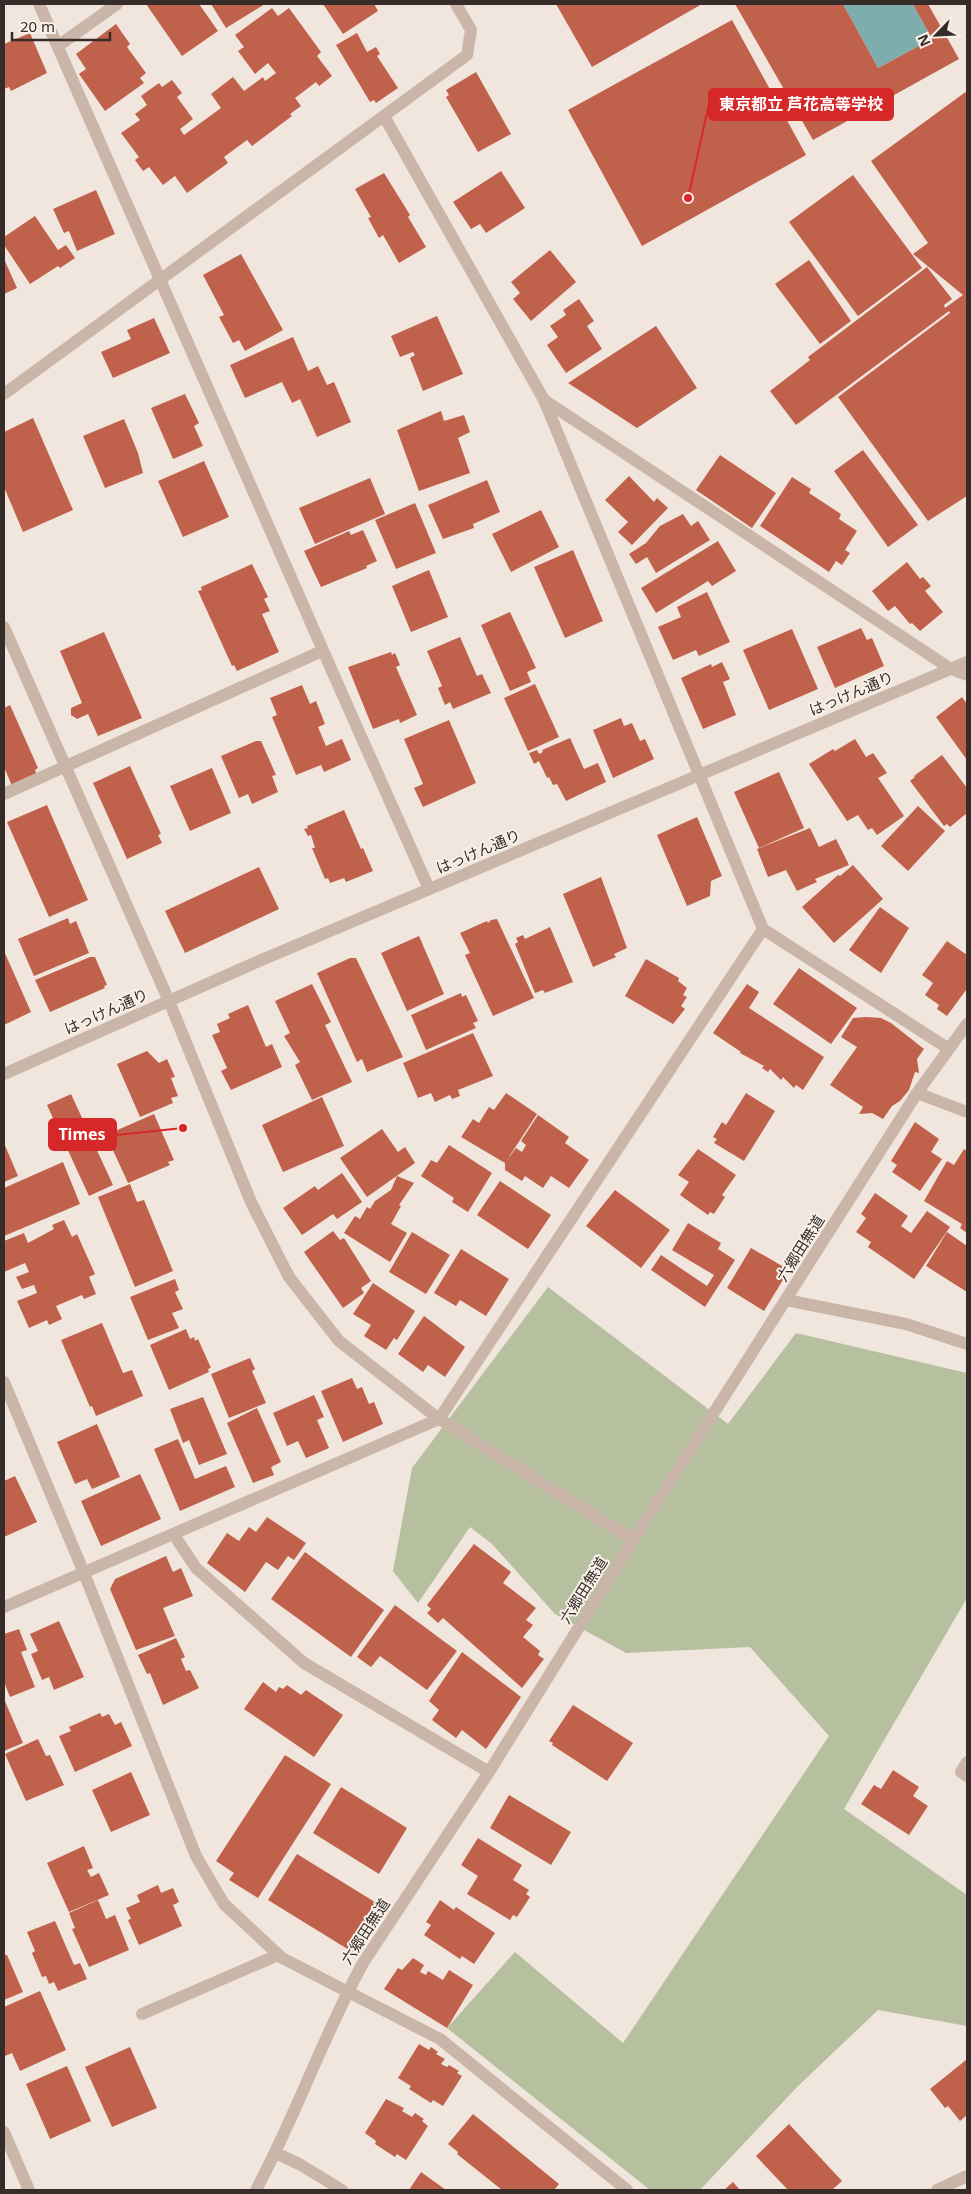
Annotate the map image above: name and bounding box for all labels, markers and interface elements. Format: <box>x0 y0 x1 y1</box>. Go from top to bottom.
scale bar <box>12 10 110 42</box>
north arrow <box>911 10 961 60</box>
text: 20 m <box>20 16 55 36</box>
text: N <box>913 31 935 50</box>
callout: 東京都立 芦花高等学校 <box>709 89 893 120</box>
text: 東京都立 芦花高等学校 <box>719 93 883 115</box>
street label: はっけん通り <box>806 666 896 720</box>
street label: はっけん通り <box>433 824 523 878</box>
street label: はっけん通り <box>61 984 151 1038</box>
callout: Times <box>49 1119 116 1150</box>
text: Times <box>58 1123 106 1145</box>
street label: 六郷田無道 <box>772 1211 828 1285</box>
street label: 六郷田無道 <box>555 1553 611 1627</box>
street label: 六郷田無道 <box>336 1894 394 1968</box>

